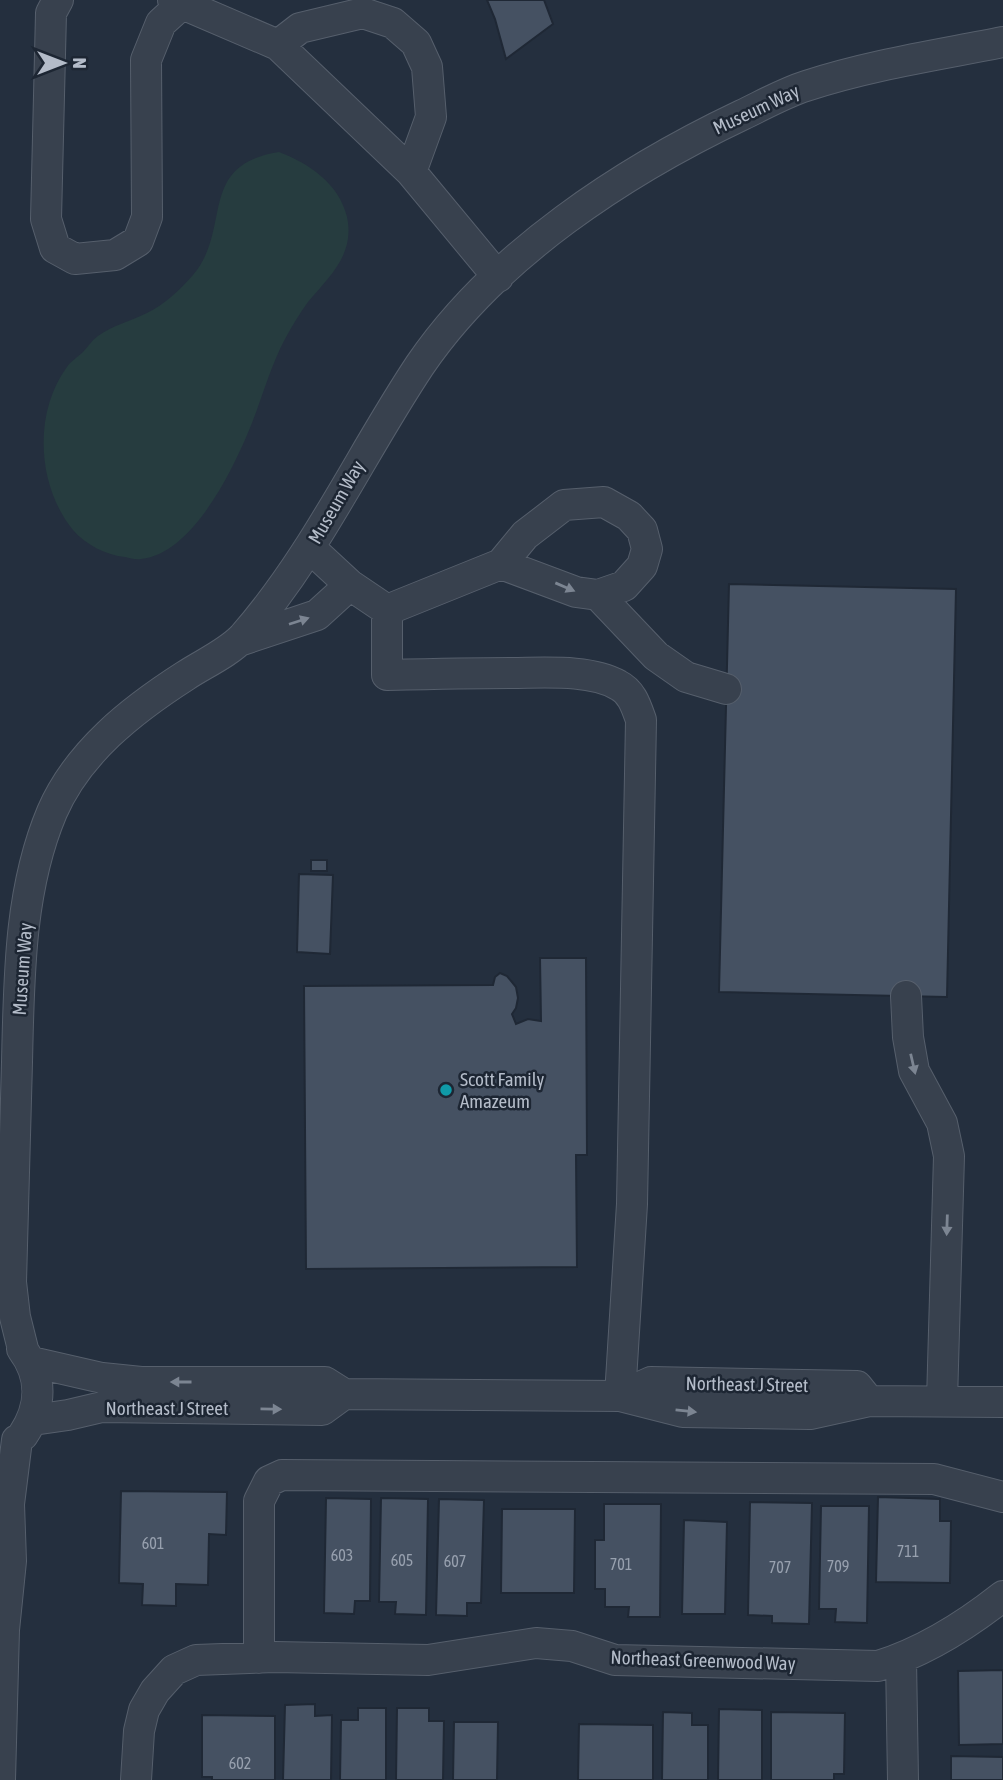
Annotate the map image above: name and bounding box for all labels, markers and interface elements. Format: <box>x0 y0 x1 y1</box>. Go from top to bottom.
north arrow <box>28 28 98 98</box>
text: N <box>69 57 91 69</box>
street label: Museum Way <box>709 79 803 139</box>
street label: Museum Way <box>303 456 369 548</box>
one-way arrow <box>555 582 576 593</box>
one-way arrow <box>289 615 310 626</box>
street label: Museum Way <box>8 922 36 1016</box>
one-way arrow <box>908 1053 919 1075</box>
place label: Scott Family Amazeum <box>460 1068 544 1112</box>
marker: Scott Family Amazeum <box>438 1082 454 1098</box>
one-way arrow <box>942 1214 953 1236</box>
street label: Northeast J Street <box>685 1372 809 1396</box>
one-way arrow <box>170 1376 192 1388</box>
street label: Northeast J Street <box>106 1397 228 1419</box>
one-way arrow <box>260 1403 282 1415</box>
one-way arrow <box>675 1405 697 1416</box>
house number: 601 <box>142 1534 164 1552</box>
house number: 711 <box>897 1542 919 1560</box>
house number: 603 <box>331 1546 353 1564</box>
house number: 605 <box>391 1551 413 1569</box>
house number: 607 <box>444 1552 466 1570</box>
house number: 701 <box>610 1555 632 1573</box>
house number: 709 <box>827 1557 849 1575</box>
house number: 707 <box>769 1558 791 1576</box>
street label: Northeast Greenwood Way <box>610 1646 796 1674</box>
house number: 602 <box>229 1754 251 1772</box>

